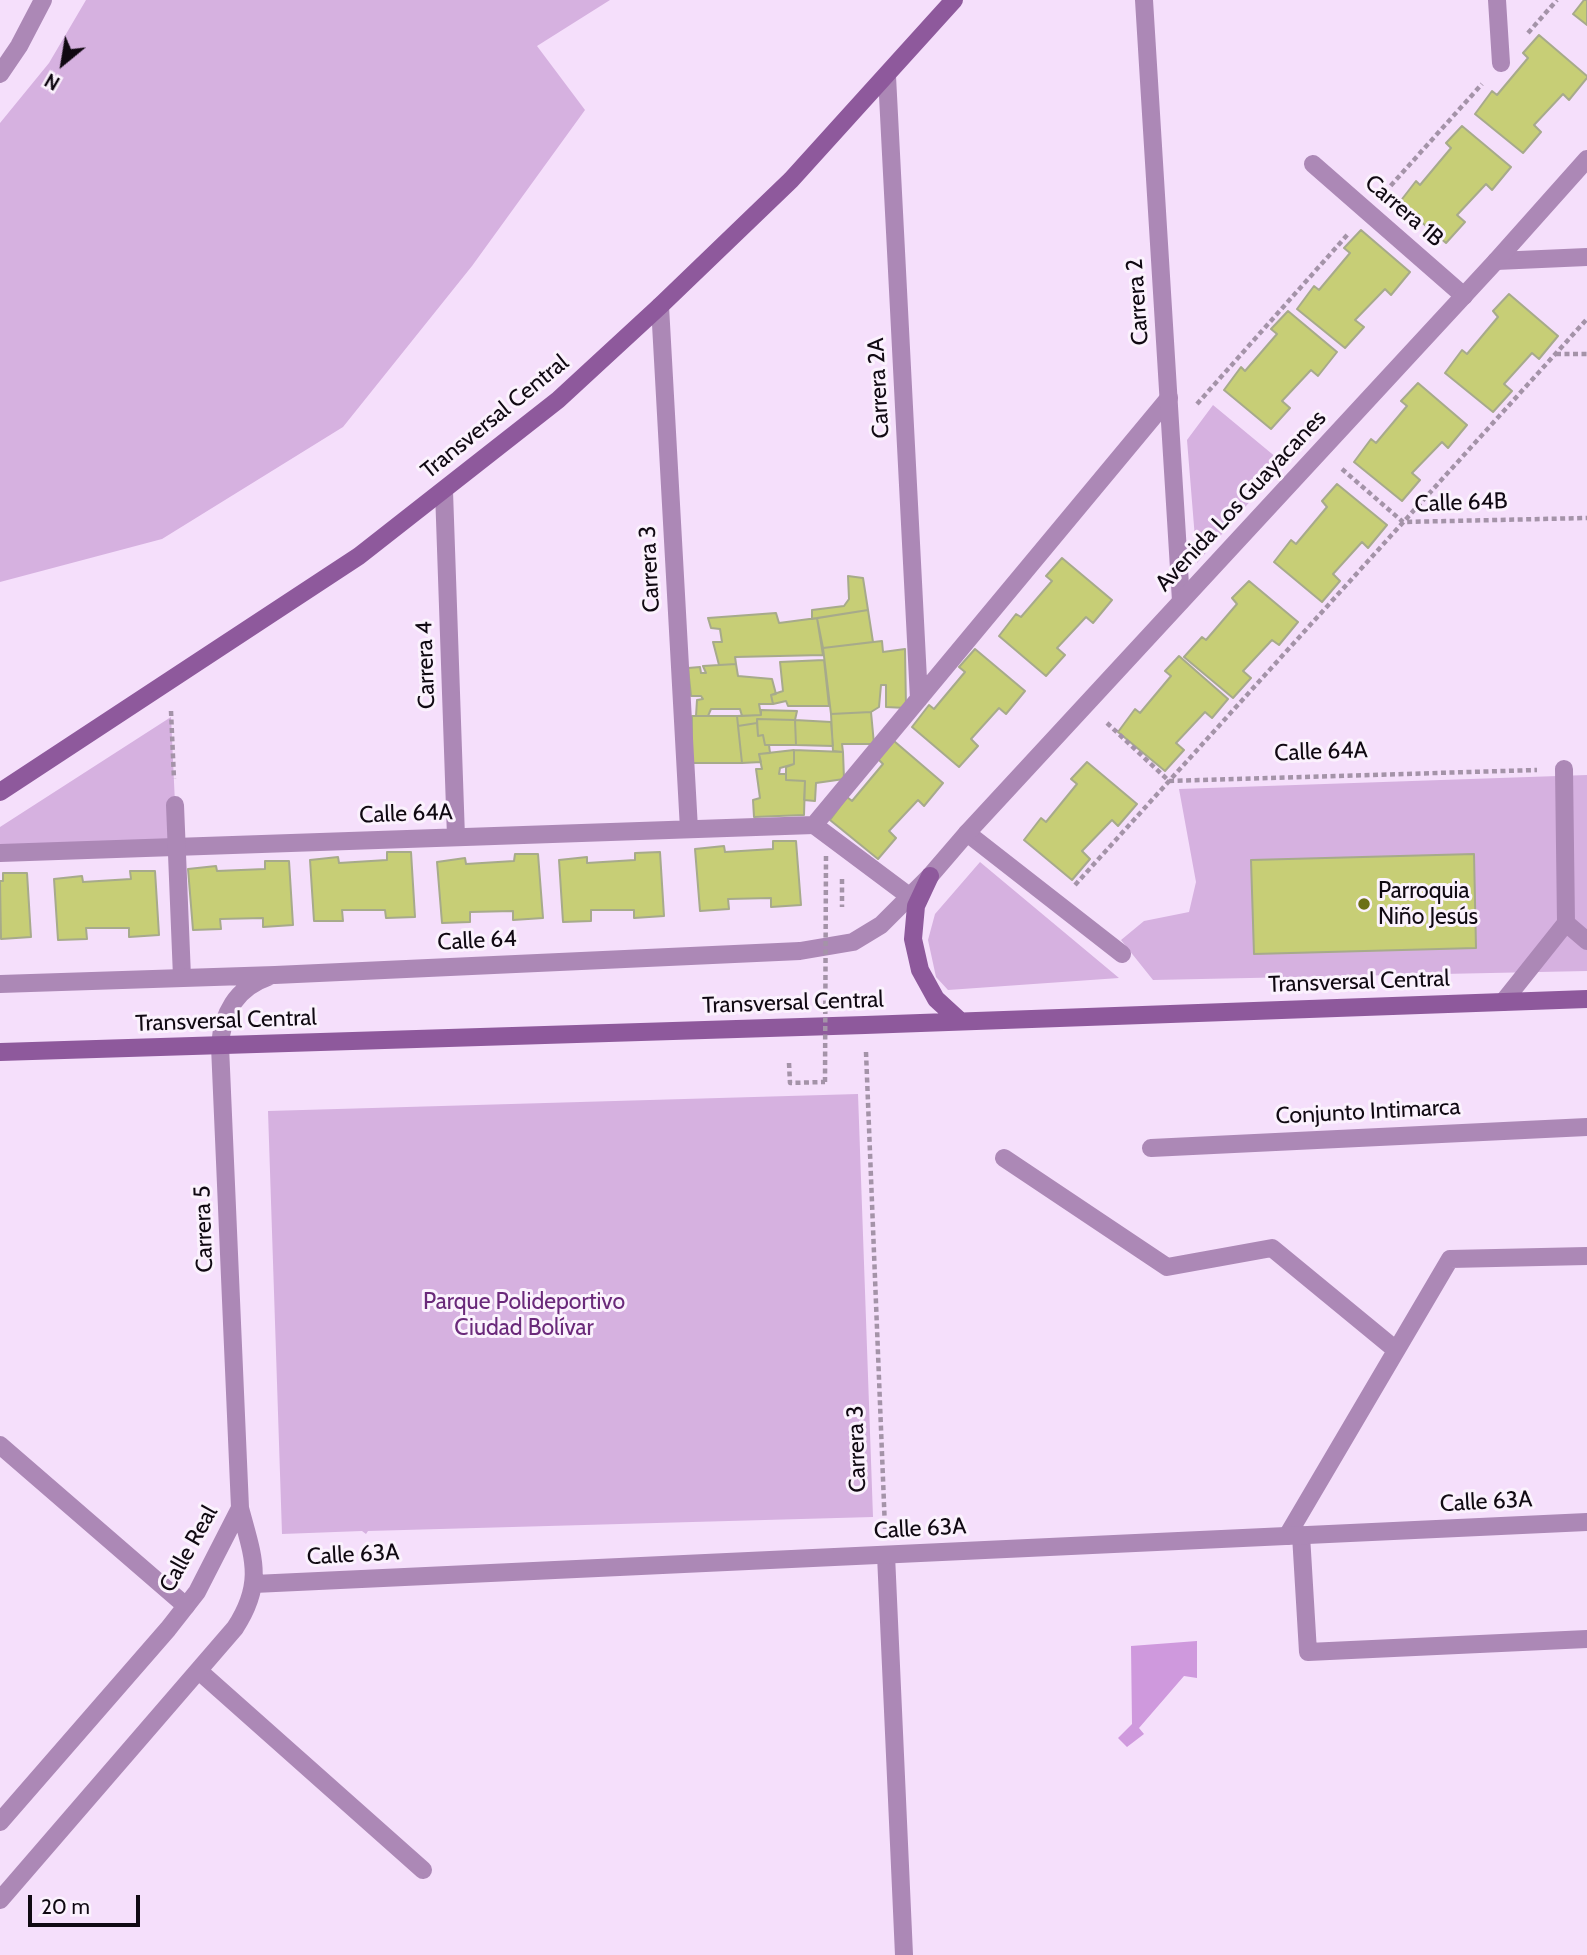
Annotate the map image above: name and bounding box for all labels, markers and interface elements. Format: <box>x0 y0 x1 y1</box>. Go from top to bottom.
north arrow <box>28 28 98 98</box>
text: N <box>41 68 64 95</box>
street label: Carrera 1B <box>1359 169 1449 253</box>
street label: Carrera 2 <box>1121 258 1155 346</box>
street label: Carrera 2A <box>863 337 895 439</box>
street label: Transversal Central <box>416 349 574 485</box>
street label: Avenida Los Guayacanes <box>1150 405 1332 597</box>
street label: Calle 64B <box>1414 488 1508 518</box>
street label: Carrera 3 <box>634 525 666 613</box>
street label: Carrera 4 <box>411 621 441 709</box>
street label: Calle 64A <box>1274 737 1368 767</box>
street label: Calle 64A <box>359 799 453 829</box>
place label: Parroquia Niño Jesús <box>1378 877 1478 931</box>
marker: Parroquia Niño Jesús <box>1356 896 1372 912</box>
street label: Calle 64 <box>437 925 517 957</box>
street label: Transversal Central <box>1268 965 1450 999</box>
street label: Transversal Central <box>702 986 884 1020</box>
street label: Transversal Central <box>135 1004 317 1038</box>
street label: Conjunto Intimarca <box>1275 1093 1461 1131</box>
street label: Carrera 5 <box>189 1185 219 1273</box>
park label: Parque Polideportivo Ciudad Bolívar <box>423 1288 625 1342</box>
street label: Carrera 3 <box>842 1405 872 1493</box>
street label: Calle 63A <box>1439 1486 1533 1518</box>
street label: Calle Real <box>154 1501 224 1597</box>
street label: Calle 63A <box>873 1513 967 1545</box>
street label: Calle 63A <box>306 1539 400 1571</box>
scale bar <box>32 1882 144 1926</box>
text: 20 m <box>41 1894 90 1919</box>

